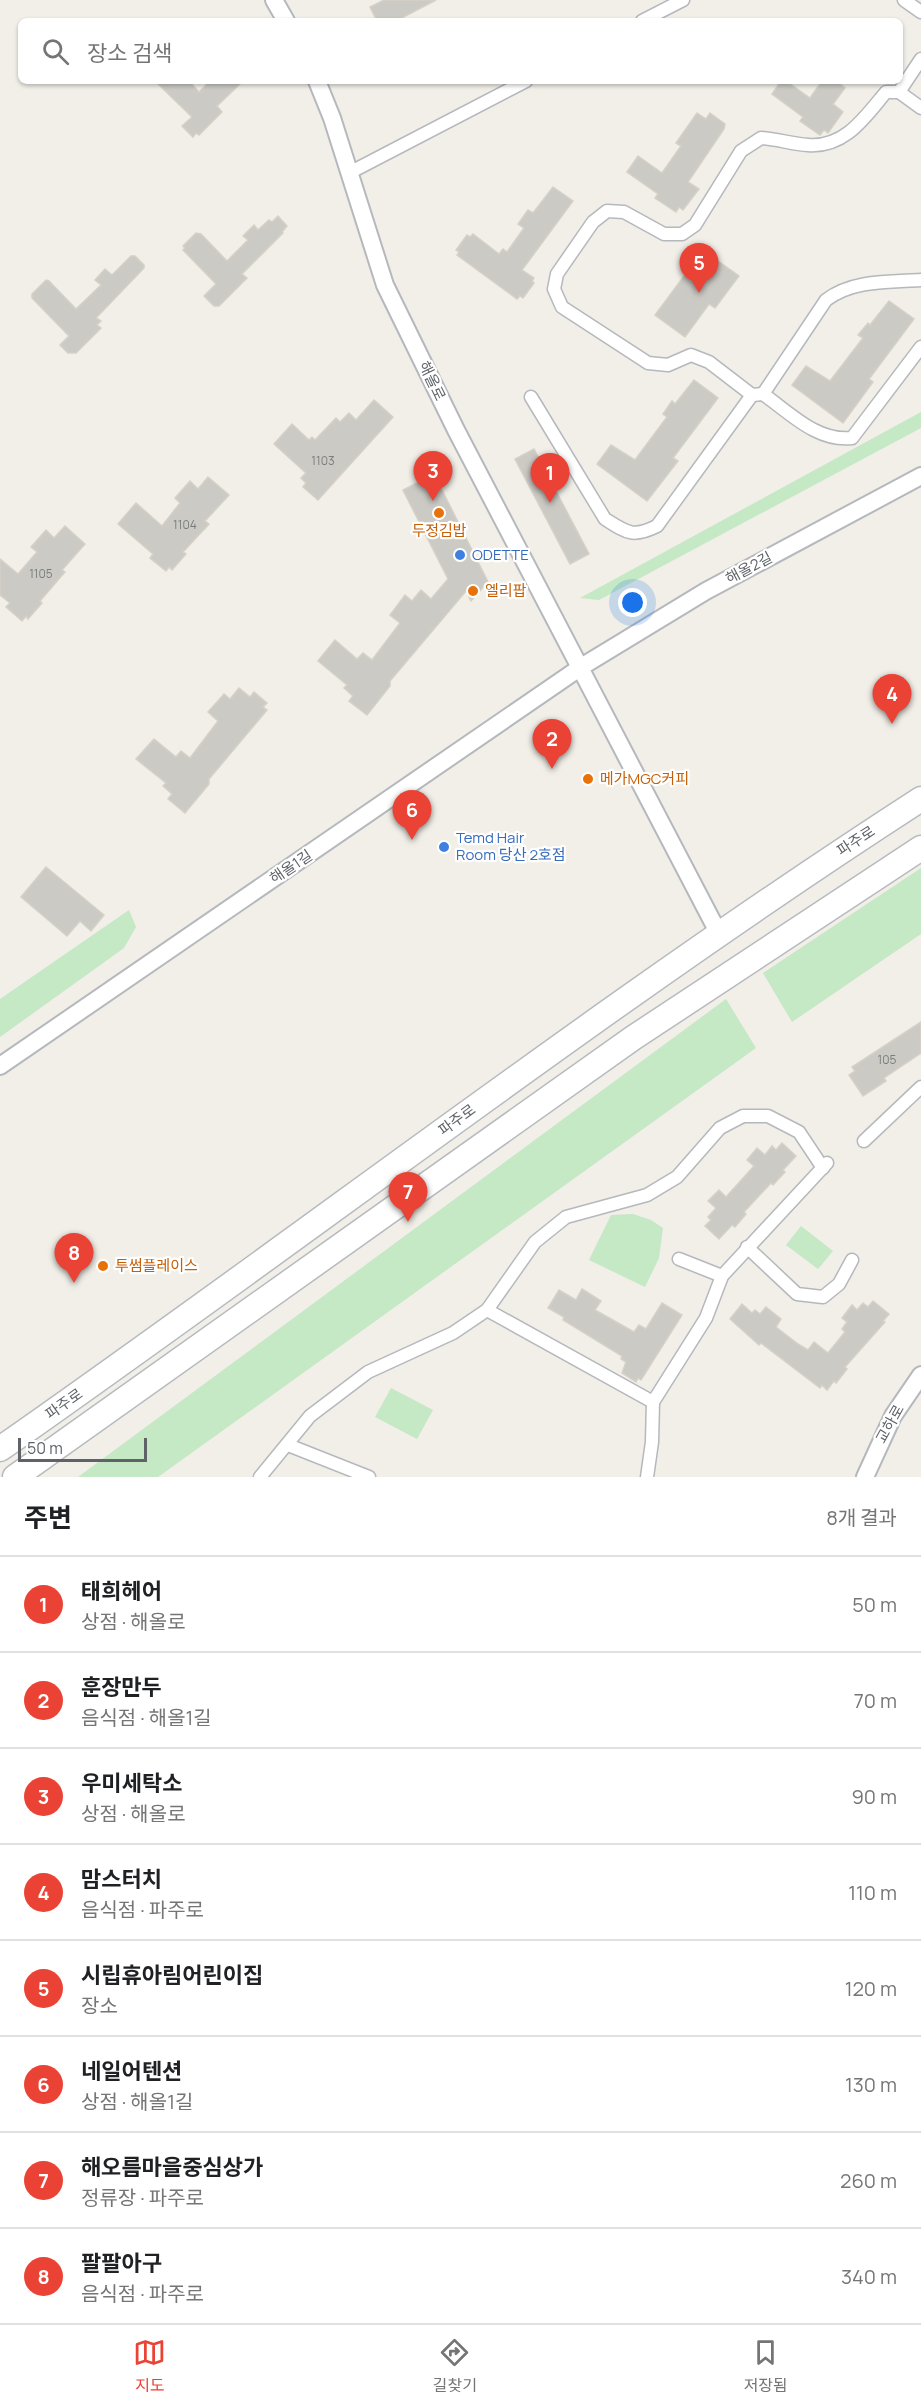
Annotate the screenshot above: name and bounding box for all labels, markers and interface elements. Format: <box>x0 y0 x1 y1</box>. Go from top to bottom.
search box <box>18 18 903 84</box>
icon: search <box>39 35 72 68</box>
text: 장소 검색 <box>87 38 172 68</box>
pin: 5 <box>680 244 718 293</box>
street label: 해올로 <box>414 358 451 404</box>
house number: 1103 <box>311 452 335 469</box>
pin: 3 <box>414 452 452 501</box>
pin: 1 <box>530 454 570 503</box>
marker: 두정김밥 <box>432 506 446 520</box>
house number: 1104 <box>173 516 197 533</box>
place label: 두정김밥 <box>411 520 467 541</box>
place label: ODETTE <box>472 544 529 565</box>
street label: 해올2길 <box>722 547 776 589</box>
marker: ODETTE <box>453 548 467 562</box>
house number: 1105 <box>29 565 53 582</box>
place label: 엘리팝 <box>485 580 527 601</box>
marker: 엘리팝 <box>466 584 480 598</box>
your location <box>618 588 647 617</box>
pin: 4 <box>872 674 912 724</box>
pin: 2 <box>532 720 572 769</box>
place label: 메가MGC커피 <box>600 768 689 789</box>
marker: 메가MGC커피 <box>581 772 595 786</box>
pin: 6 <box>392 790 432 840</box>
street label: 파주로 <box>833 820 879 861</box>
place label: Temd Hair Room 당산 2호점 <box>456 827 566 865</box>
marker: Temd Hair Room 당산 2호점 <box>437 840 451 854</box>
street label: 해올1길 <box>265 845 316 889</box>
house number: 105 <box>878 1051 897 1068</box>
street label: 파주로 <box>434 1099 480 1140</box>
pin: 7 <box>388 1172 428 1222</box>
pin: 8 <box>54 1234 94 1283</box>
place label: 투썸플레이스 <box>115 1255 198 1276</box>
marker: 투썸플레이스 <box>96 1259 110 1273</box>
street label: 파주로 <box>41 1383 87 1424</box>
street label: 교하로 <box>870 1401 909 1447</box>
scale bar <box>18 1435 147 1462</box>
text: 50 m <box>27 1437 63 1459</box>
text: 주변 <box>24 1499 72 1535</box>
text: 8개 결과 <box>826 1504 897 1531</box>
text: 태희헤어 <box>81 1576 162 1606</box>
text: 1 <box>39 1591 48 1618</box>
text: 50 m <box>852 1591 897 1618</box>
text: 상점 · 해올로 <box>81 1608 186 1635</box>
text: 훈장만두 <box>81 1672 162 1702</box>
text: 2 <box>38 1687 49 1714</box>
text: 70 m <box>854 1687 897 1714</box>
text: 음식점 · 해올1길 <box>81 1704 212 1731</box>
text: 우미세탁소 <box>81 1768 182 1798</box>
text: 3 <box>38 1783 49 1810</box>
text: 90 m <box>851 1783 897 1810</box>
text: 상점 · 해올로 <box>81 1800 186 1827</box>
text: 맘스터치 <box>81 1864 162 1894</box>
text: 4 <box>37 1879 50 1906</box>
text: 110 m <box>848 1879 897 1906</box>
text: 음식점 · 파주로 <box>81 1896 204 1923</box>
text: 시립휴아림어린이집 <box>81 1960 263 1990</box>
text: 5 <box>38 1975 49 2002</box>
text: 120 m <box>845 1975 897 2002</box>
text: 장소 <box>81 1992 118 2019</box>
text: 네일어텐션 <box>81 2056 182 2086</box>
text: 6 <box>37 2071 50 2098</box>
text: 130 m <box>845 2071 897 2098</box>
text: 상점 · 해올1길 <box>81 2088 193 2115</box>
text: 해오름마을중심상가 <box>81 2152 263 2182</box>
text: 7 <box>38 2167 49 2194</box>
text: 260 m <box>840 2167 897 2194</box>
text: 정류장 · 파주로 <box>81 2184 204 2211</box>
text: 팔팔아구 <box>81 2248 162 2278</box>
text: 8 <box>37 2263 50 2290</box>
text: 340 m <box>841 2263 897 2290</box>
text: 음식점 · 파주로 <box>81 2280 204 2307</box>
tab: 지도 <box>133 2336 166 2396</box>
tab: 길찾기 <box>433 2336 477 2396</box>
tab: 저장됨 <box>744 2336 788 2396</box>

